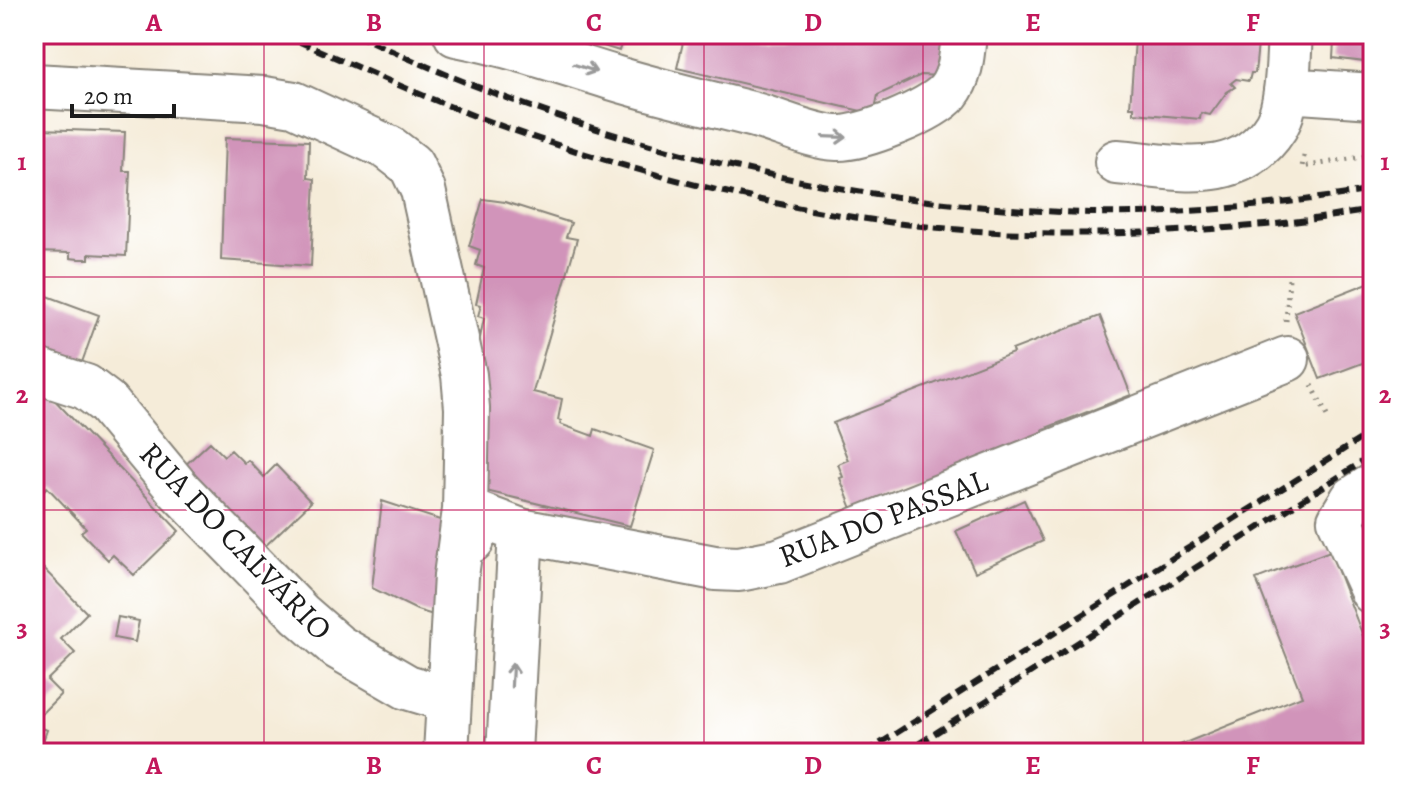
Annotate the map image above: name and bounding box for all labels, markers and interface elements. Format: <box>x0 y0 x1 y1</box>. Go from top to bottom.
text: A <box>145 5 163 40</box>
text: B <box>366 5 382 40</box>
text: C <box>586 5 602 40</box>
text: D <box>804 5 822 40</box>
text: E <box>1025 5 1041 40</box>
text: F <box>1246 5 1260 40</box>
one-way arrow <box>572 62 597 76</box>
scale bar <box>72 68 174 118</box>
text: 20 m <box>84 80 133 112</box>
one-way arrow <box>821 129 848 144</box>
text: 1 <box>17 144 27 179</box>
text: 1 <box>1380 144 1390 179</box>
text: 2 <box>16 377 29 412</box>
text: 2 <box>1379 377 1392 412</box>
street label: RUA DO CALVÁRIO <box>130 432 342 650</box>
street label: RUA DO PASSAL <box>772 458 995 578</box>
text: 3 <box>16 610 28 645</box>
text: 3 <box>1379 610 1391 645</box>
one-way arrow <box>504 662 519 689</box>
text: A <box>145 748 163 783</box>
text: B <box>366 748 382 783</box>
text: C <box>586 748 602 783</box>
text: D <box>804 748 822 783</box>
text: E <box>1025 748 1041 783</box>
text: F <box>1246 748 1260 783</box>

